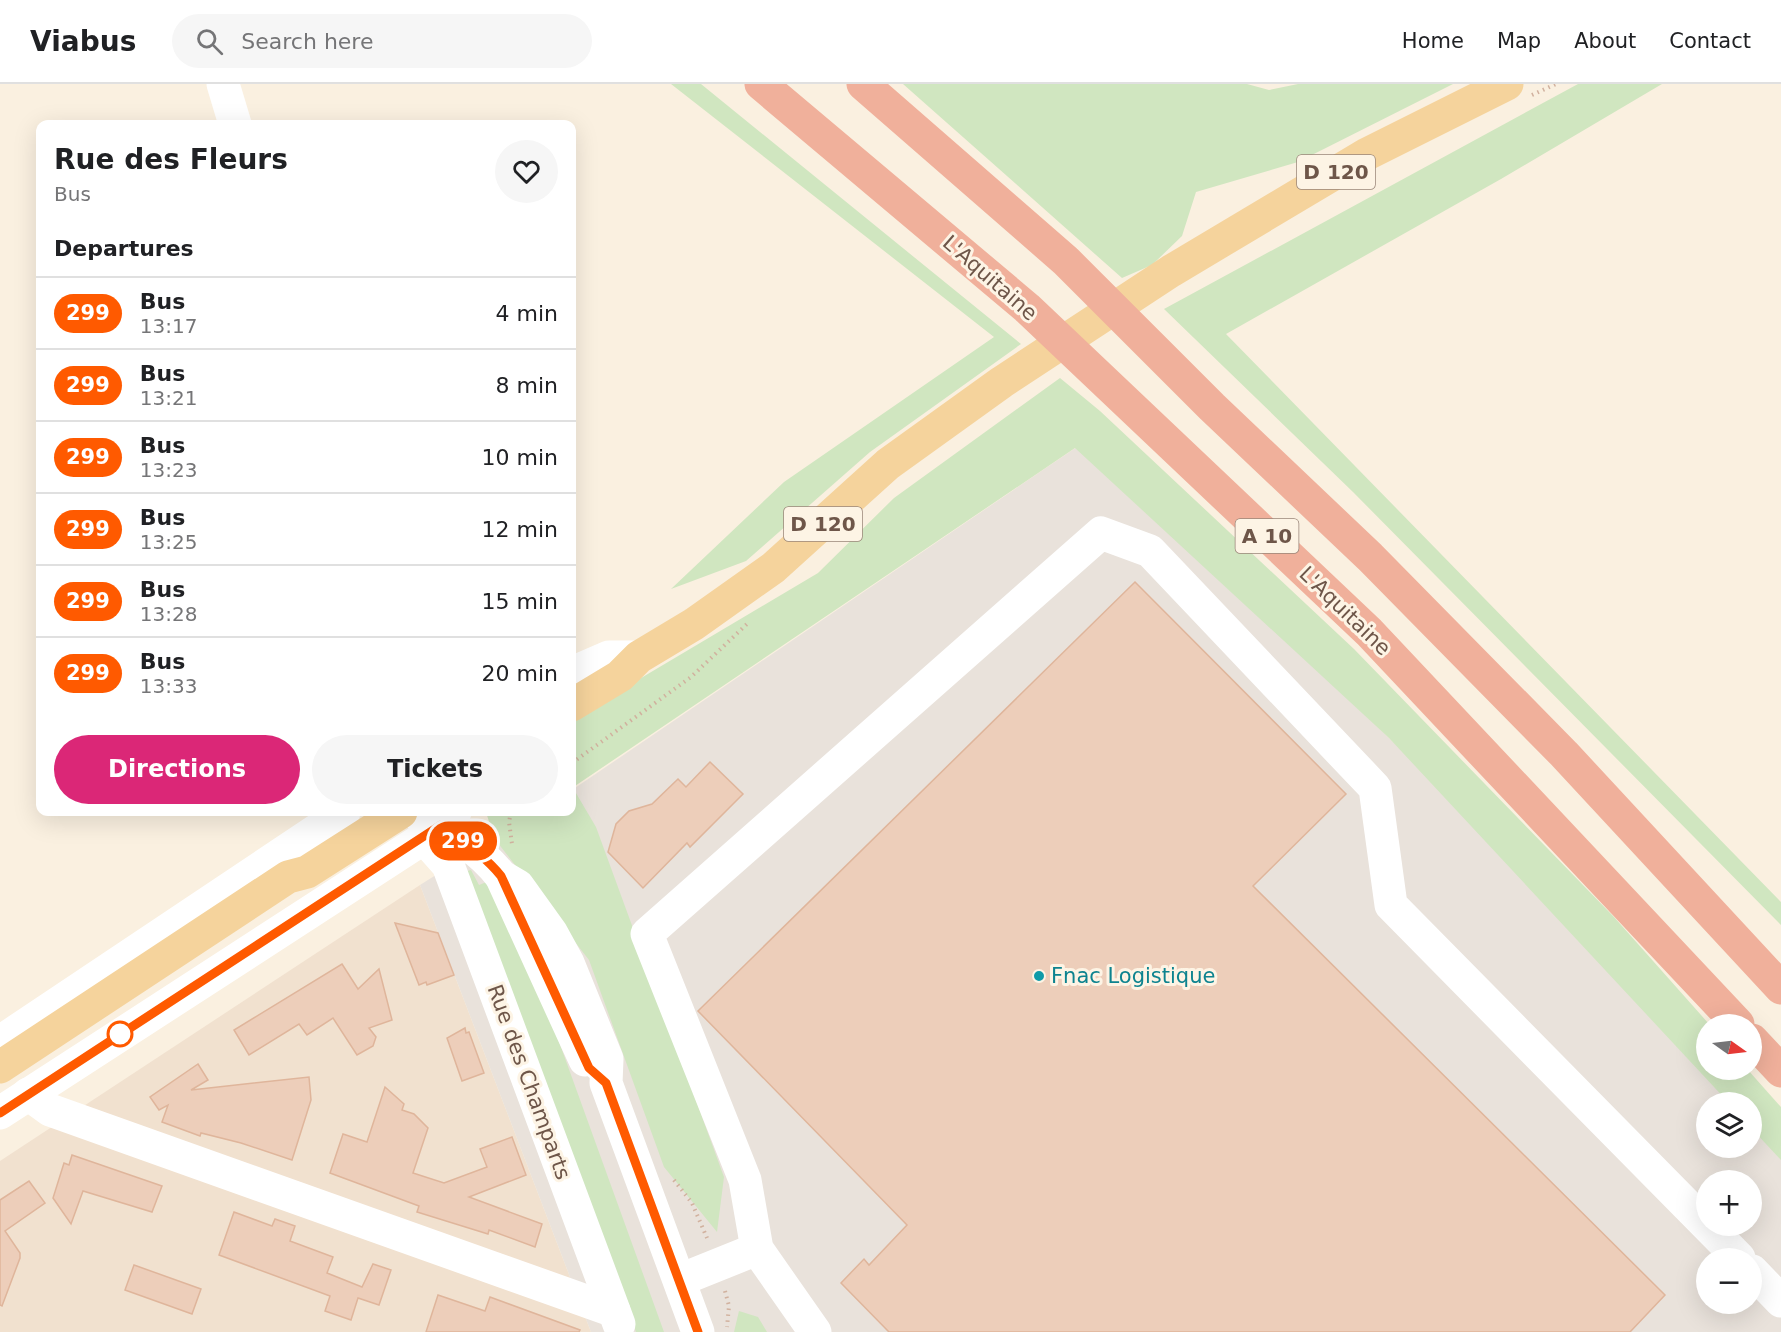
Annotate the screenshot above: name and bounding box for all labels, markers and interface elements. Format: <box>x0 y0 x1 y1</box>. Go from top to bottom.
search box <box>172 14 592 68</box>
text: Viabus <box>30 25 136 58</box>
icon: search <box>193 25 226 58</box>
text: Search here <box>241 29 373 54</box>
text: Home <box>1402 29 1464 53</box>
text: Map <box>1497 29 1541 53</box>
text: About <box>1574 29 1636 53</box>
text: Contact <box>1669 29 1751 53</box>
button: heart <box>495 140 558 203</box>
text: Rue des Fleurs <box>54 143 288 176</box>
road number: D 120 <box>1297 155 1375 189</box>
text: Bus <box>54 182 91 206</box>
street label: L'Aquitaine <box>938 231 1042 325</box>
text: Departures <box>54 236 194 261</box>
text: Bus <box>140 289 185 314</box>
text: 299 <box>66 301 110 325</box>
text: 4 min <box>496 301 558 326</box>
text: 13:17 <box>140 314 197 338</box>
text: Bus <box>140 361 185 386</box>
text: 299 <box>66 373 110 397</box>
text: 8 min <box>496 373 558 398</box>
text: 13:21 <box>140 386 197 410</box>
text: Bus <box>140 433 185 458</box>
text: 299 <box>66 445 110 469</box>
text: 10 min <box>482 445 558 470</box>
text: 13:23 <box>140 458 197 482</box>
text: Bus <box>140 505 185 530</box>
road number: D 120 <box>784 507 862 541</box>
text: 299 <box>66 517 110 541</box>
text: 12 min <box>482 517 558 542</box>
road number: A 10 <box>1236 519 1298 553</box>
text: 13:25 <box>140 530 197 554</box>
street label: L'Aquitaine <box>1295 562 1395 660</box>
text: Bus <box>140 577 185 602</box>
text: 299 <box>66 589 110 613</box>
text: 15 min <box>482 589 558 614</box>
text: 13:28 <box>140 602 197 626</box>
text: Bus <box>140 649 185 674</box>
text: 299 <box>66 661 110 685</box>
text: 20 min <box>482 661 558 686</box>
text: 13:33 <box>140 674 197 698</box>
button: Directions <box>54 735 300 804</box>
button: Tickets <box>312 735 558 804</box>
line badge: 299 <box>428 822 498 861</box>
text: 299 <box>441 829 485 853</box>
place label: Fnac Logistique <box>1051 964 1215 988</box>
marker: Fnac Logistique <box>1032 969 1046 983</box>
street label: Rue des Champarts <box>483 981 575 1183</box>
north arrow <box>1696 1014 1762 1080</box>
map controls <box>1696 1014 1762 1314</box>
unlabelled marker <box>107 1021 133 1047</box>
button: layers <box>1696 1092 1762 1158</box>
button: + <box>1696 1170 1762 1236</box>
button: − <box>1696 1248 1762 1314</box>

